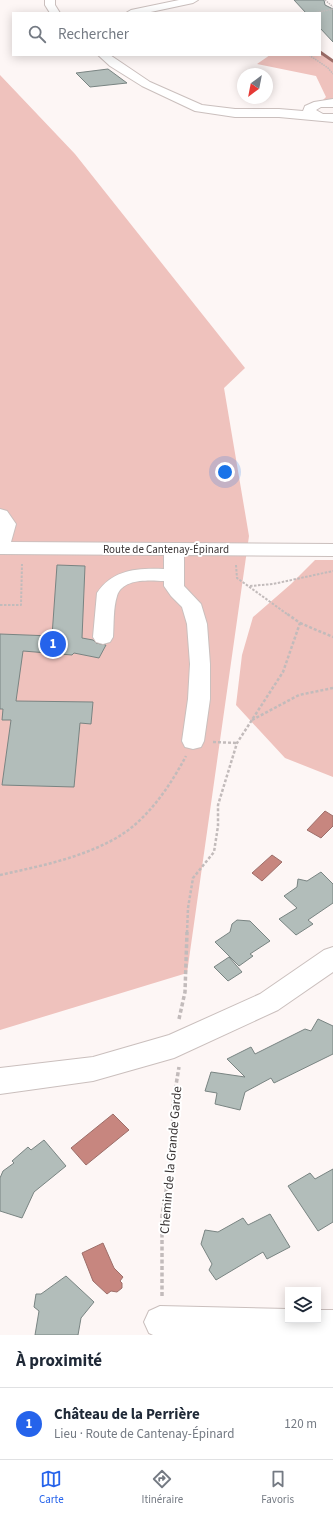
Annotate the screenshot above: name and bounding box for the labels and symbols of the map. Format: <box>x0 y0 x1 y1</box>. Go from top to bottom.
north arrow <box>237 68 273 104</box>
your location <box>215 462 235 482</box>
street label: Route de Cantenay-Épinard <box>103 542 229 557</box>
pin: 1 <box>40 629 66 659</box>
street label: Chemin de la Grande Garde <box>156 1086 186 1235</box>

